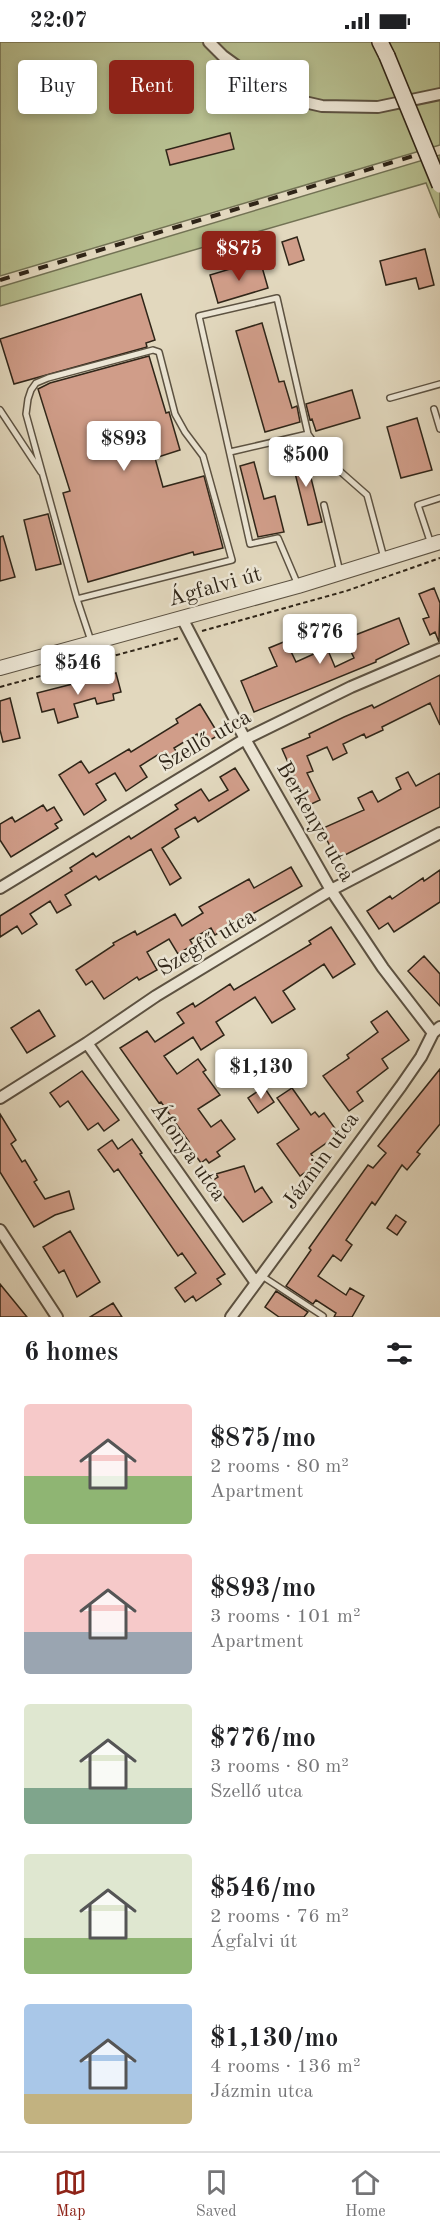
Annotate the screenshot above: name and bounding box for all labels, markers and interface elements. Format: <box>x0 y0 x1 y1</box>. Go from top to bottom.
text: 22:07 <box>30 10 87 32</box>
chip: Buy <box>18 60 97 114</box>
chip: Rent <box>109 60 194 114</box>
chip: Filters <box>206 60 309 114</box>
pin: $875 <box>203 231 275 282</box>
text: $875 <box>216 240 262 260</box>
pin: $893 <box>88 421 160 472</box>
text: $893 <box>101 430 147 450</box>
pin: $500 <box>270 437 342 488</box>
text: $500 <box>283 446 329 466</box>
street label: Ágfalvi út <box>165 560 264 611</box>
pin: $776 <box>284 614 356 665</box>
text: $776 <box>297 623 343 643</box>
pin: $546 <box>42 645 114 696</box>
text: $546 <box>55 654 101 674</box>
street label: Szellő utca <box>155 706 255 776</box>
street label: Berkenye utca <box>272 758 358 886</box>
street label: Szegfű utca <box>154 905 260 981</box>
pin: $1,130 <box>212 1049 310 1100</box>
text: $1,130 <box>229 1058 293 1078</box>
street label: Áfonya utca <box>146 1097 232 1205</box>
street label: Jázmin utca <box>279 1108 363 1213</box>
icon: filters <box>383 1337 416 1370</box>
text: 6 homes <box>24 1340 118 1366</box>
text: $875/mo <box>210 1426 316 1452</box>
icon: home <box>72 1428 144 1500</box>
text: 2 rooms · 80 m² <box>210 1457 349 1477</box>
text: Apartment <box>210 1482 304 1502</box>
text: $893/mo <box>210 1576 316 1602</box>
icon: home <box>72 1578 144 1650</box>
text: 3 rooms · 101 m² <box>210 1607 360 1627</box>
text: Apartment <box>210 1632 304 1652</box>
text: $776/mo <box>210 1726 316 1752</box>
icon: home <box>72 1728 144 1800</box>
text: 3 rooms · 80 m² <box>210 1757 349 1777</box>
text: Szellő utca <box>210 1782 303 1802</box>
text: $546/mo <box>210 1876 316 1902</box>
icon: home <box>72 1878 144 1950</box>
text: 2 rooms · 76 m² <box>210 1907 349 1927</box>
text: Ágfalvi út <box>210 1932 297 1952</box>
text: $1,130/mo <box>210 2026 338 2052</box>
icon: home <box>72 2028 144 2100</box>
text: 4 rooms · 136 m² <box>210 2057 360 2077</box>
text: Jázmin utca <box>210 2082 313 2102</box>
tab: Map <box>54 2166 87 2222</box>
tab: Saved <box>196 2166 237 2222</box>
tab: Home <box>345 2166 386 2222</box>

